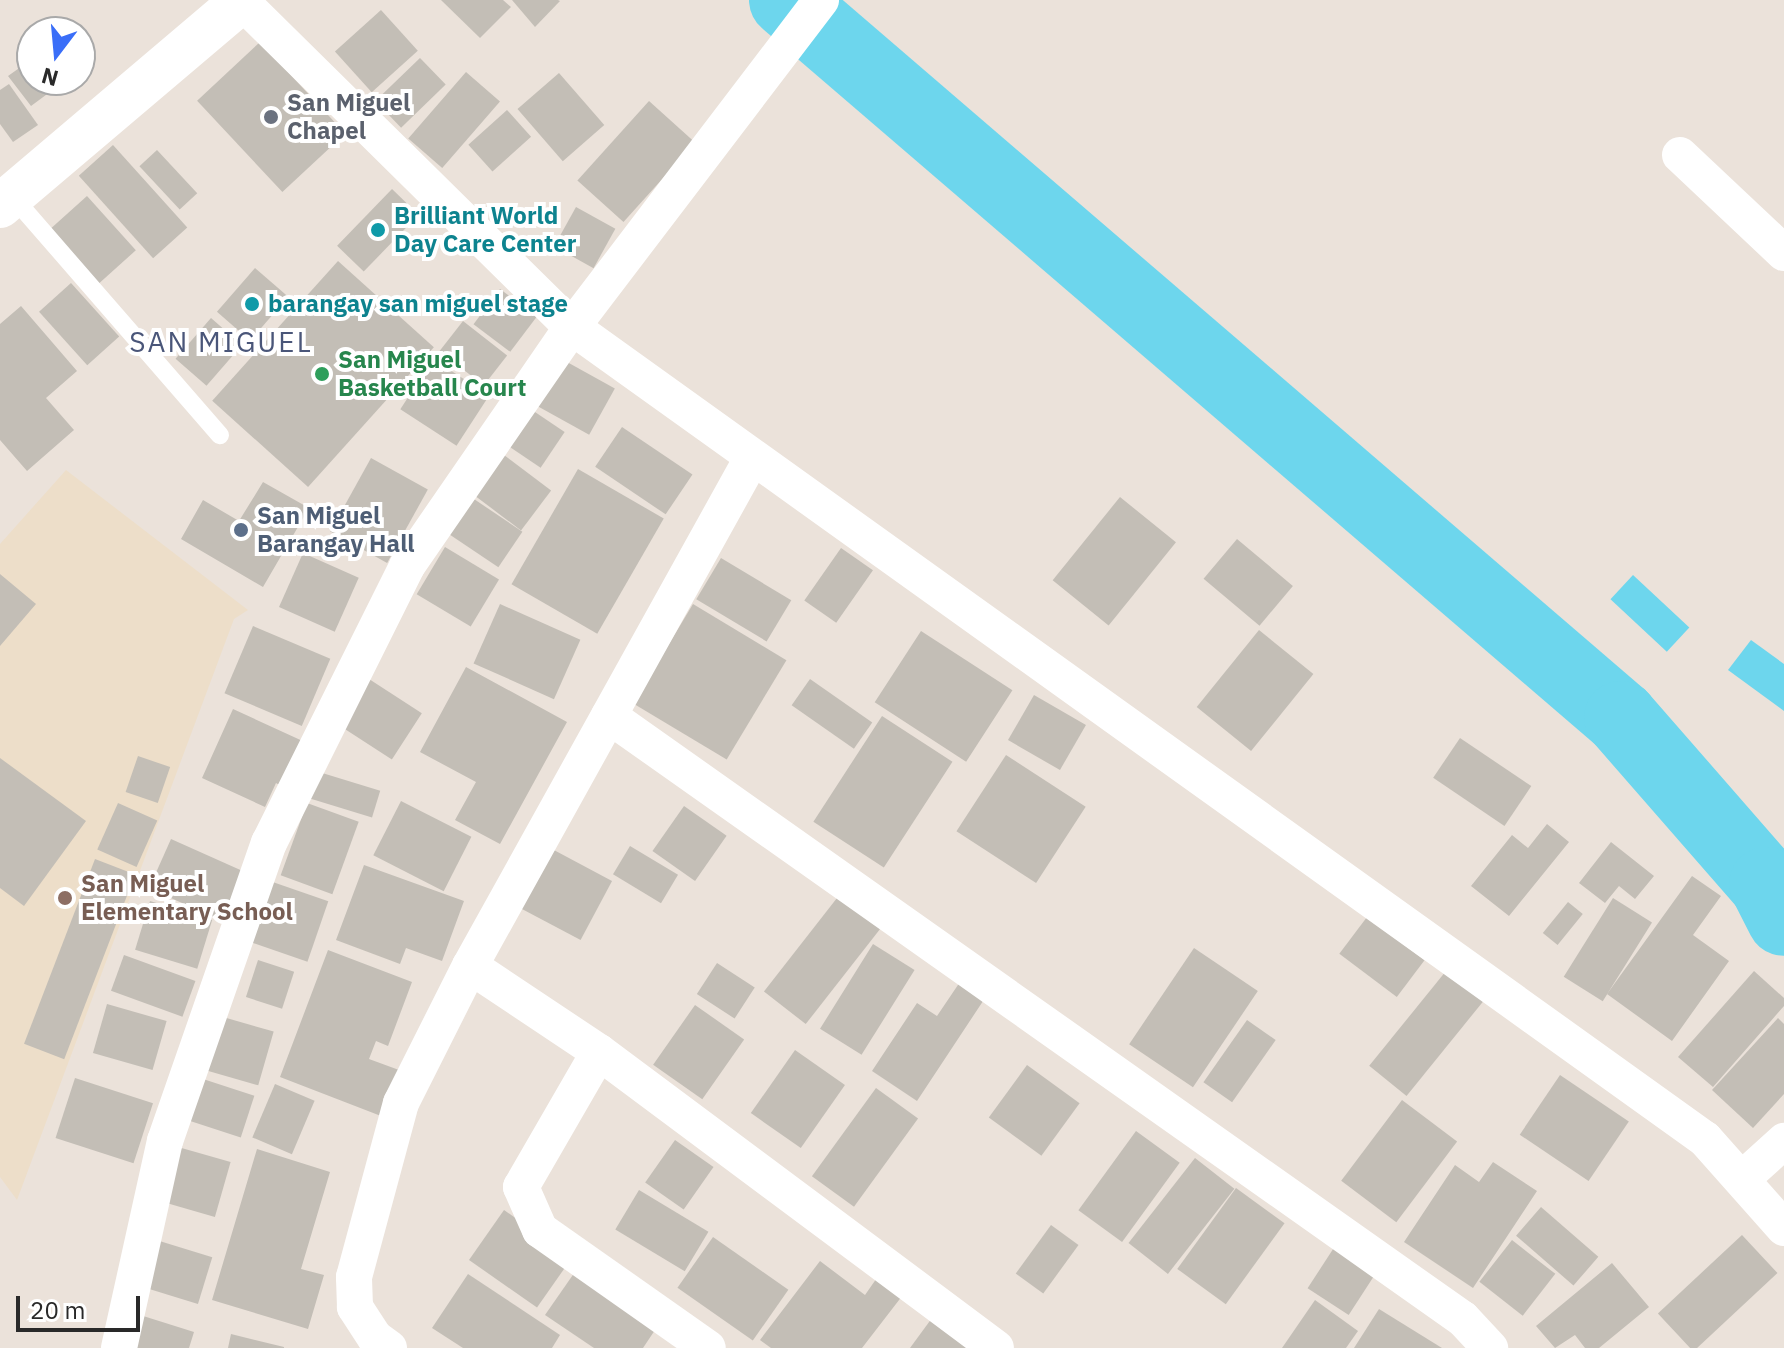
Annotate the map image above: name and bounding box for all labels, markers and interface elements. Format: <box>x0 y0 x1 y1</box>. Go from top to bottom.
north arrow <box>16 16 96 96</box>
text: N <box>38 61 61 94</box>
place label: San Miguel Chapel <box>287 89 410 145</box>
marker: San Miguel Chapel <box>262 108 280 126</box>
place label: Brilliant World Day Care Center <box>394 202 576 258</box>
marker: Brilliant World Day Care Center <box>369 221 387 239</box>
place label: barangay san miguel stage <box>268 290 568 318</box>
marker: barangay san miguel stage <box>243 295 261 313</box>
district label: SAN MIGUEL <box>129 325 313 359</box>
place label: San Miguel Basketball Court <box>338 346 526 402</box>
marker: San Miguel Basketball Court <box>313 365 331 383</box>
place label: San Miguel Barangay Hall <box>257 502 414 558</box>
marker: San Miguel Barangay Hall <box>232 521 250 539</box>
place label: San Miguel Elementary School <box>81 870 293 926</box>
marker: San Miguel Elementary School <box>56 889 74 907</box>
scale bar <box>20 1280 144 1330</box>
text: 20 m <box>30 1294 85 1326</box>

